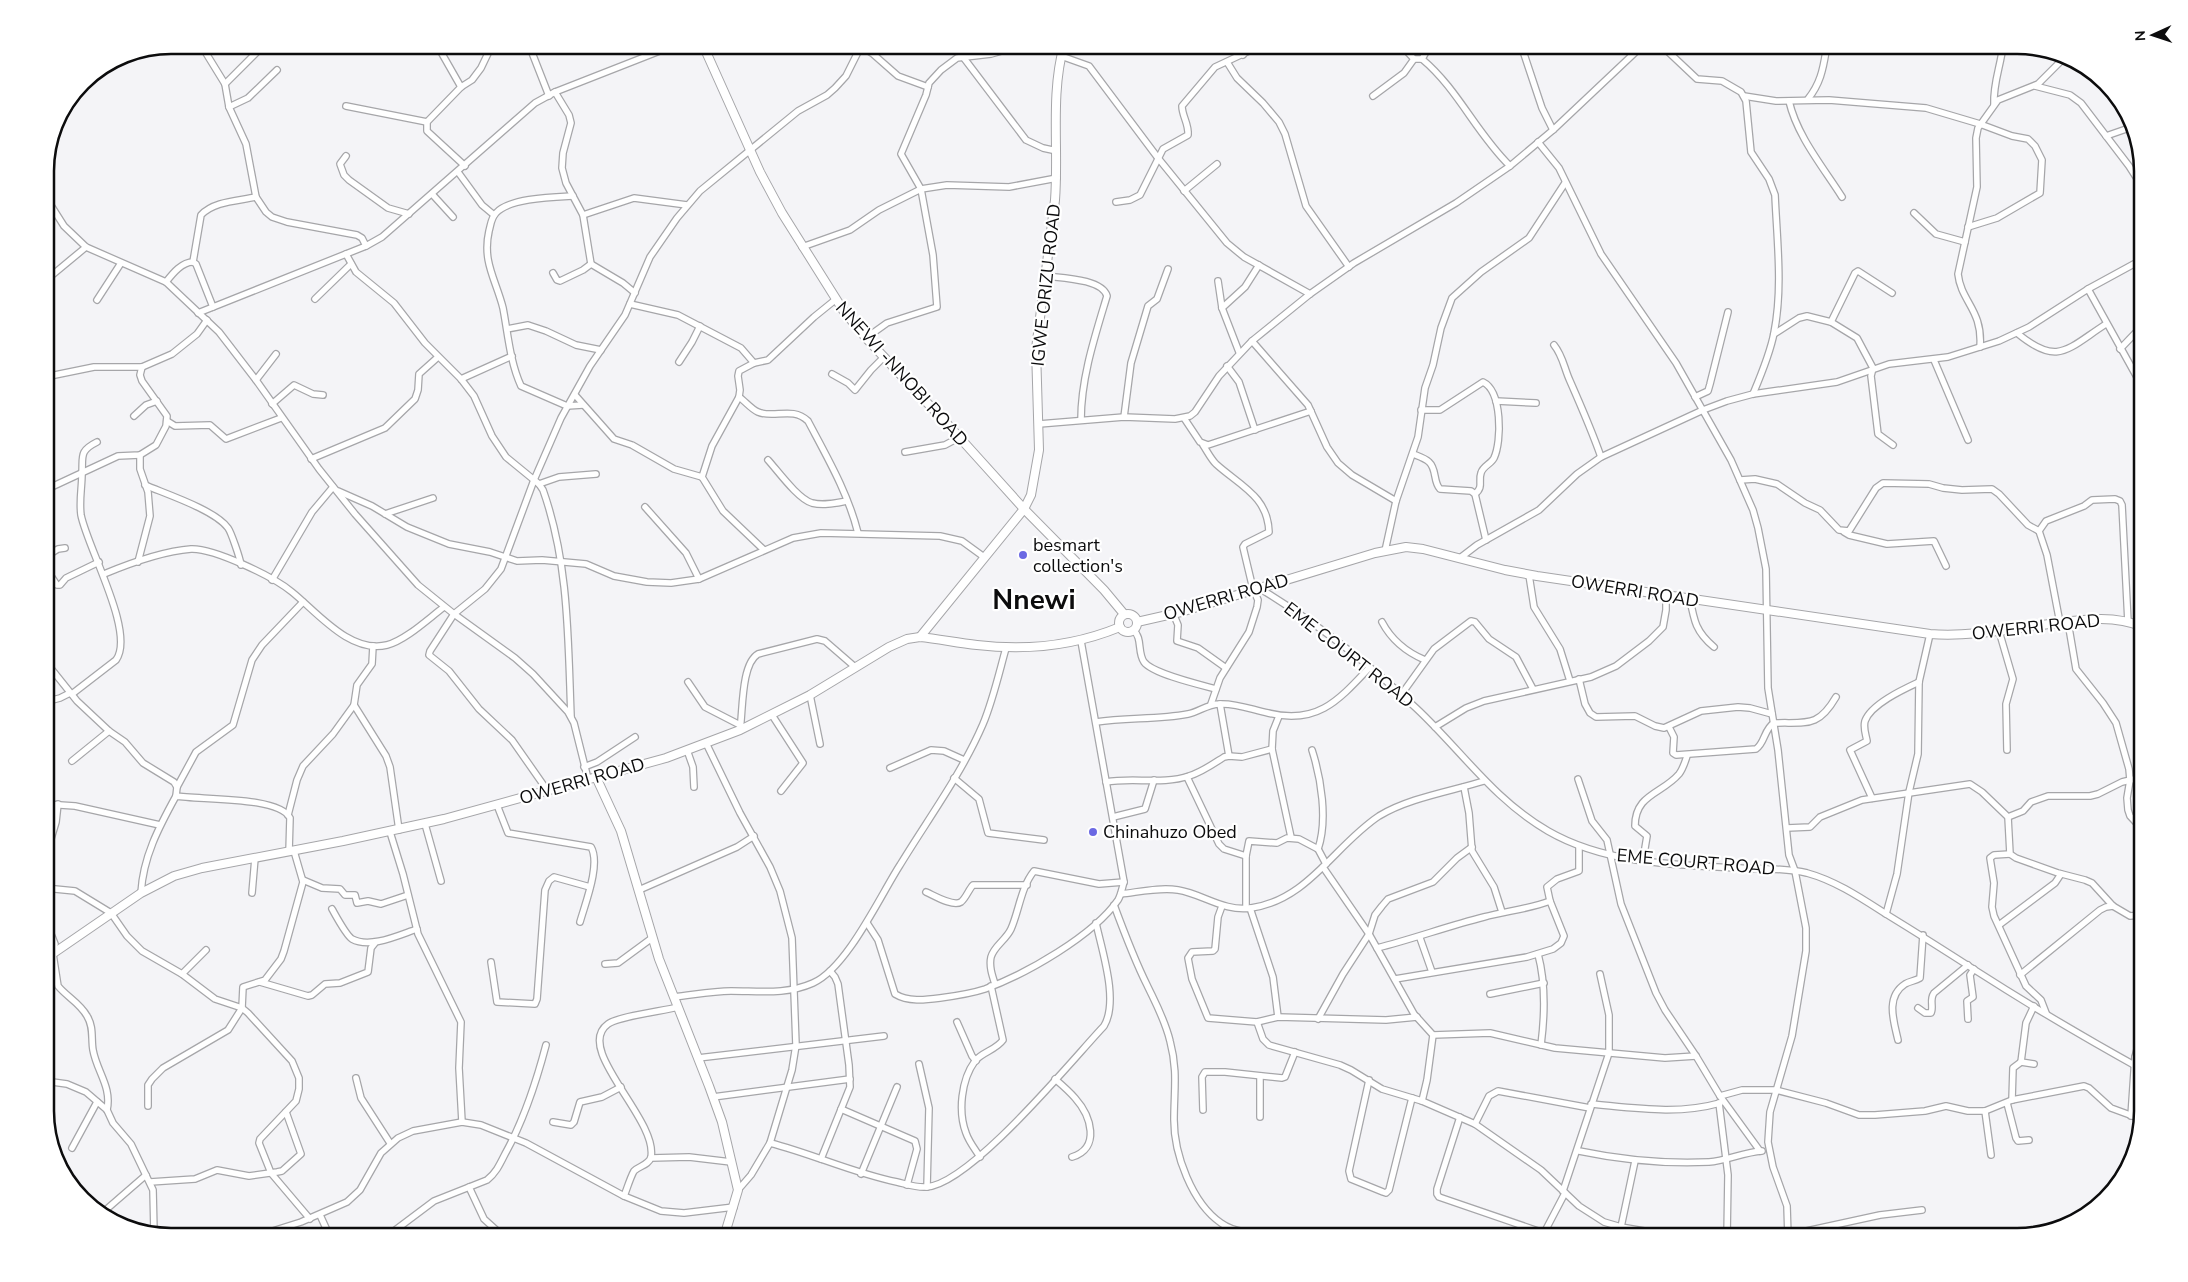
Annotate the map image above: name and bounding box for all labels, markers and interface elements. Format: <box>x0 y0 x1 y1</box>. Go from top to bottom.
north arrow <box>2128 10 2178 60</box>
text: N <box>2131 30 2150 41</box>
street label: IGWE ORIZU ROAD <box>1026 203 1066 367</box>
street label: NNEWI -NNOBI ROAD <box>830 296 974 452</box>
place label: besmart collection's <box>1033 533 1123 578</box>
marker: besmart collection's <box>1017 549 1029 561</box>
street label: OWERRI ROAD <box>1161 568 1291 626</box>
street label: OWERRI ROAD <box>1569 569 1701 613</box>
district label: Nnewi <box>992 581 1076 619</box>
street label: EME COURT ROAD <box>1279 597 1419 713</box>
street label: OWERRI ROAD <box>1971 608 2101 646</box>
street label: OWERRI ROAD <box>517 752 647 810</box>
place label: Chinahuzo Obed <box>1103 820 1237 844</box>
marker: Chinahuzo Obed <box>1087 826 1099 838</box>
street label: EME COURT ROAD <box>1616 843 1776 881</box>

